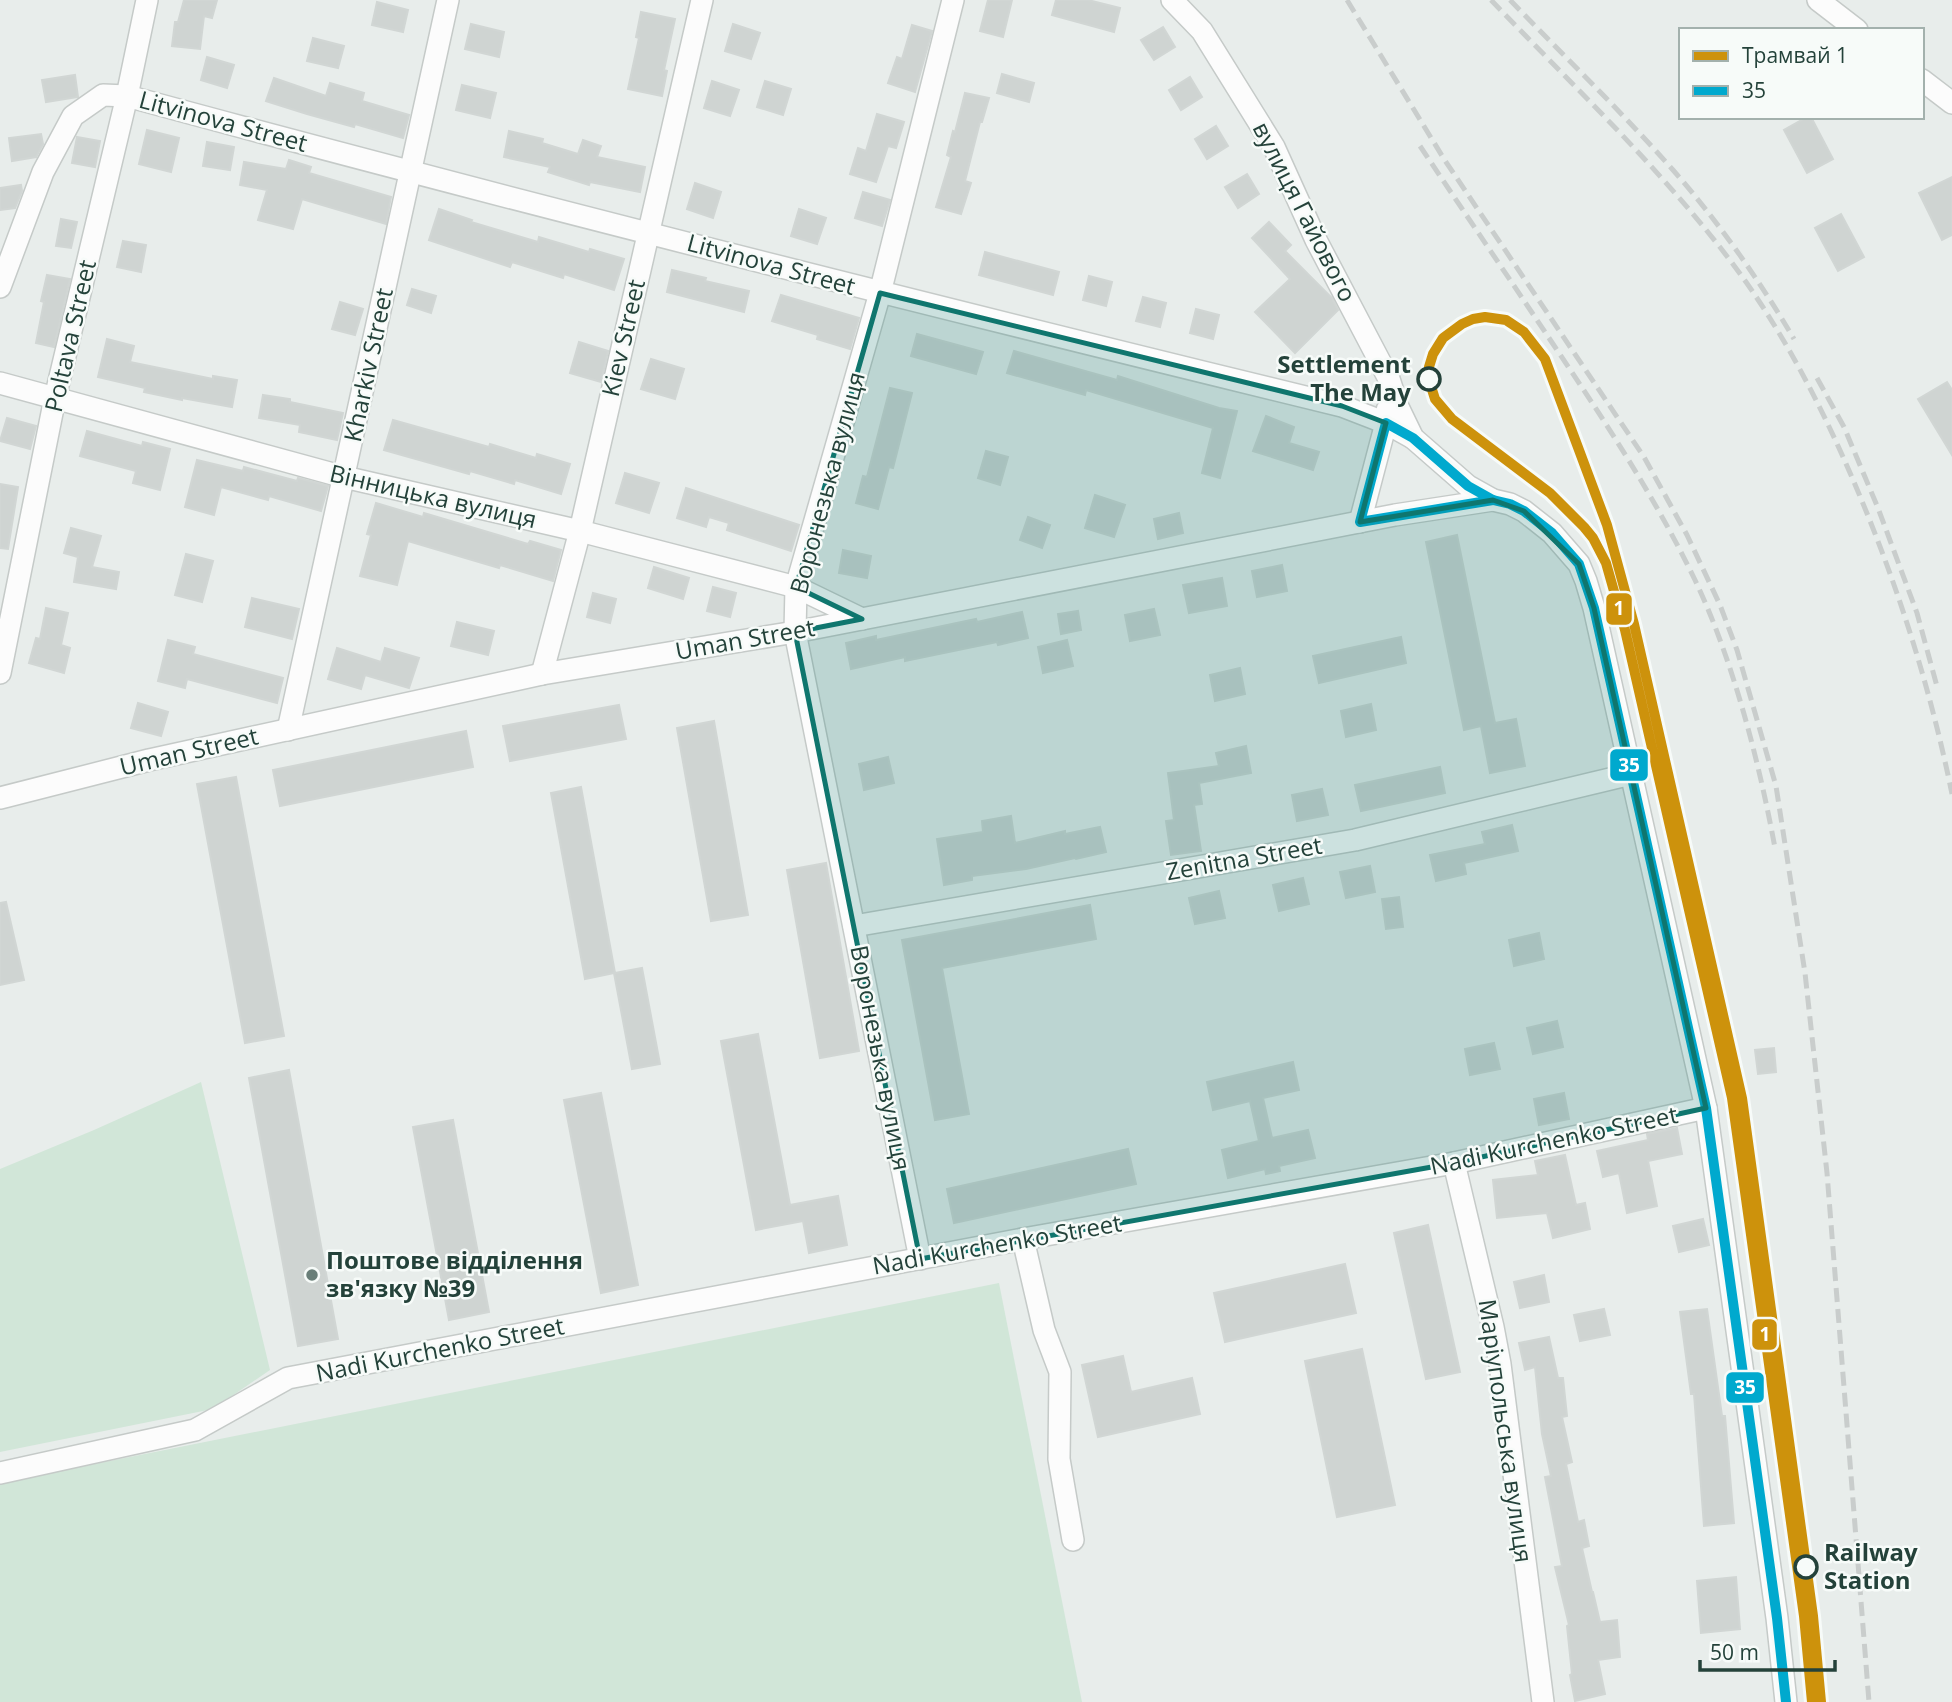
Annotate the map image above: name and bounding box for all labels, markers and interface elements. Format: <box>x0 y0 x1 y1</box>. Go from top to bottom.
legend <box>1679 28 1924 119</box>
text: Трамвай 1 <box>1742 41 1848 69</box>
text: 35 <box>1742 76 1766 104</box>
street label: Litvinova Street <box>136 82 311 159</box>
street label: вулиця Гайового <box>1246 116 1365 307</box>
street label: Litvinova Street <box>684 225 859 302</box>
street label: Poltava Street <box>36 256 103 415</box>
street label: Kiev Street <box>593 276 652 400</box>
street label: Kharkiv Street <box>335 285 400 445</box>
place label: Settlement The May <box>1277 347 1411 408</box>
marker: Settlement The May <box>1417 367 1441 391</box>
street label: Воронезька вулиця <box>781 368 872 597</box>
street label: Вінницька вулиця <box>327 456 540 535</box>
line badge: 1 <box>1605 592 1633 626</box>
text: 1 <box>1614 595 1624 621</box>
street label: Uman Street <box>672 610 817 667</box>
street label: Uman Street <box>116 719 261 782</box>
line badge: 35 <box>1609 748 1649 782</box>
text: 35 <box>1618 752 1640 778</box>
street label: Zenitna Street <box>1163 828 1324 887</box>
street label: Воронезька вулиця <box>843 942 919 1173</box>
street label: Nadi Kurchenko Street <box>1427 1097 1681 1182</box>
street label: Nadi Kurchenko Street <box>870 1205 1124 1282</box>
place label: Поштове відділення зв'язку №39 <box>326 1243 583 1304</box>
marker: Поштове відділення зв'язку №39 <box>304 1267 320 1283</box>
street label: Маріупольська вулиця <box>1472 1297 1541 1565</box>
street label: Nadi Kurchenko Street <box>313 1308 567 1389</box>
line badge: 1 <box>1751 1318 1778 1351</box>
text: 1 <box>1760 1321 1770 1347</box>
line badge: 35 <box>1725 1371 1765 1404</box>
text: 35 <box>1734 1374 1756 1400</box>
place label: Railway Station <box>1824 1535 1918 1596</box>
marker: Railway Station <box>1794 1555 1818 1579</box>
scale bar <box>1700 1628 1835 1672</box>
text: 50 m <box>1710 1638 1759 1666</box>

